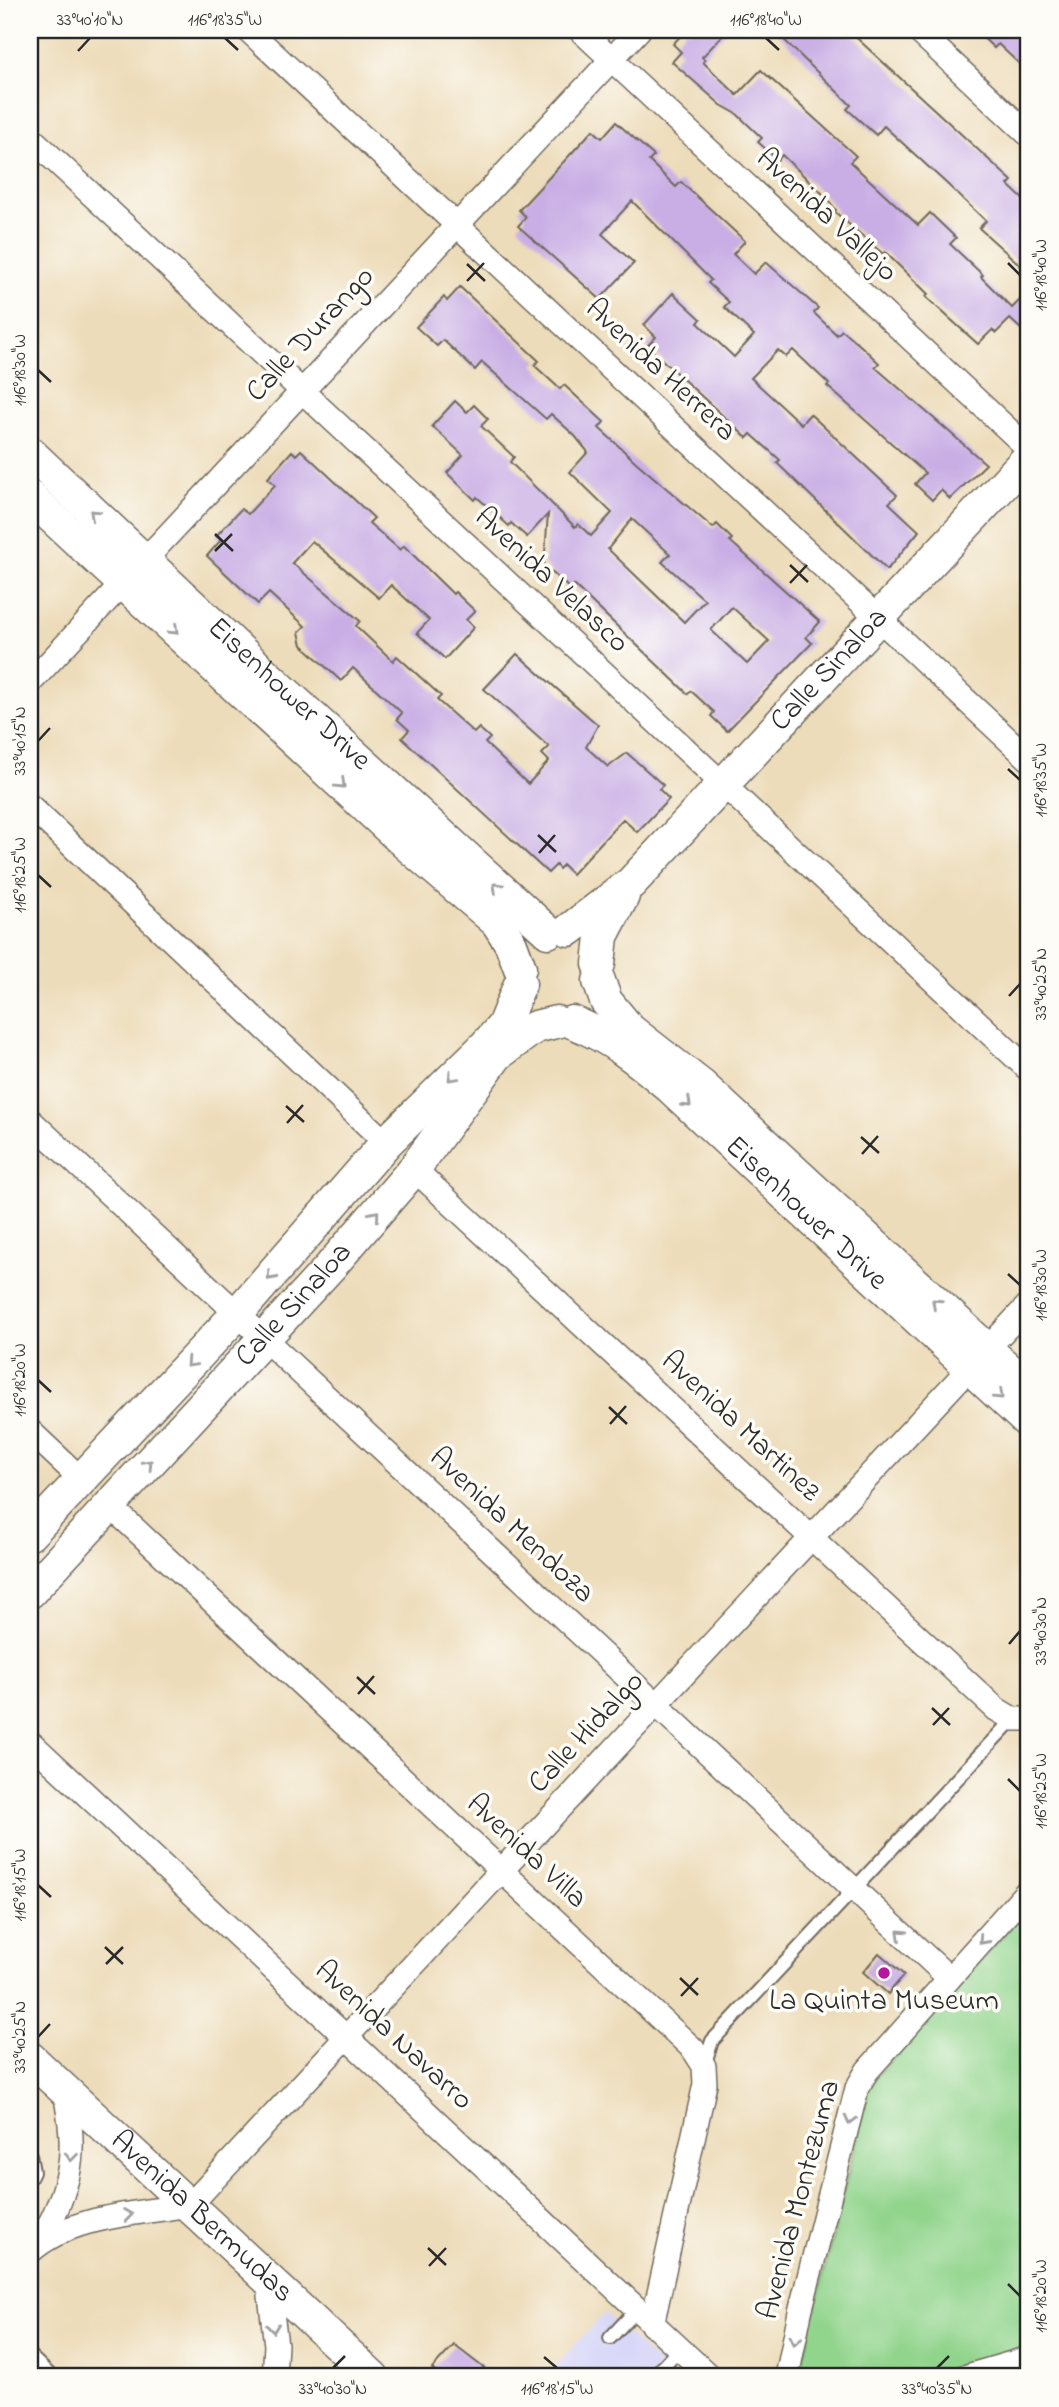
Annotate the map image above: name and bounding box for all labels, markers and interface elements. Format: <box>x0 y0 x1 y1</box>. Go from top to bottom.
text: 33°40'10"N <box>57 8 123 34</box>
text: 116°18'35"W <box>188 8 262 34</box>
text: 116°18'40"W <box>730 8 802 34</box>
street label: Avenida Vallejo <box>745 138 907 294</box>
text: 116°18'40"W <box>1029 239 1055 311</box>
street label: Calle Durango <box>236 257 386 413</box>
street label: Avenida Herrera <box>574 289 746 453</box>
text: 116°18'30"W <box>8 334 34 406</box>
street label: Avenida Velasco <box>464 497 638 665</box>
one-way arrow <box>89 509 102 522</box>
street label: Calle Sinaloa <box>760 598 899 742</box>
street label: Eisenhower Drive <box>197 608 381 782</box>
one-way arrow <box>166 621 179 634</box>
text: 33°40'15"N <box>8 706 34 776</box>
text: 116°18'35"W <box>1029 743 1055 817</box>
one-way arrow <box>333 775 346 788</box>
text: 116°18'25"W <box>8 837 34 913</box>
one-way arrow <box>492 883 505 896</box>
text: 33°40'25"N <box>1029 948 1055 1020</box>
one-way arrow <box>448 1069 461 1082</box>
one-way arrow <box>679 1094 692 1107</box>
street label: Eisenhower Drive <box>714 1126 898 1302</box>
one-way arrow <box>367 1210 379 1223</box>
street label: Calle Sinaloa <box>225 1233 364 1378</box>
text: 116°18'30"W <box>1029 1249 1055 1321</box>
one-way arrow <box>267 1268 279 1281</box>
one-way arrow <box>931 1299 944 1312</box>
street label: Avenida Martinez <box>650 1341 830 1513</box>
text: 116°18'20"W <box>8 1343 34 1417</box>
one-way arrow <box>185 1355 198 1368</box>
one-way arrow <box>991 1387 1004 1400</box>
street label: Avenida Mendoza <box>418 1437 604 1615</box>
one-way arrow <box>140 1459 152 1472</box>
text: 33°40'30"N <box>1029 1597 1055 1665</box>
street label: Calle Hidalgo <box>518 1662 656 1804</box>
text: 116°18'25"W <box>1029 1753 1055 1829</box>
street label: Avenida Villa <box>455 1784 597 1920</box>
text: 116°18'15"W <box>8 1849 34 1921</box>
one-way arrow <box>896 1929 909 1942</box>
one-way arrow <box>979 1932 992 1945</box>
street label: Avenida Navarro <box>304 1950 482 2122</box>
marker: La Quinta Museum <box>876 1965 892 1981</box>
place label: La Quinta Museum <box>769 1980 999 2024</box>
text: 33°40'25"N <box>8 2001 34 2073</box>
street label: Avenida Montezuma <box>747 2075 853 2325</box>
one-way arrow <box>844 2113 858 2125</box>
street label: Avenida Bermudas <box>100 2121 303 2314</box>
one-way arrow <box>64 2151 79 2163</box>
one-way arrow <box>122 2207 134 2222</box>
text: 116°18'20"W <box>1029 2259 1055 2333</box>
one-way arrow <box>266 2322 281 2334</box>
one-way arrow <box>789 2334 804 2346</box>
text: 33°40'30"N <box>299 2377 367 2403</box>
text: 116°18'15"W <box>521 2377 593 2403</box>
text: 33°40'35"N <box>902 2377 972 2403</box>

